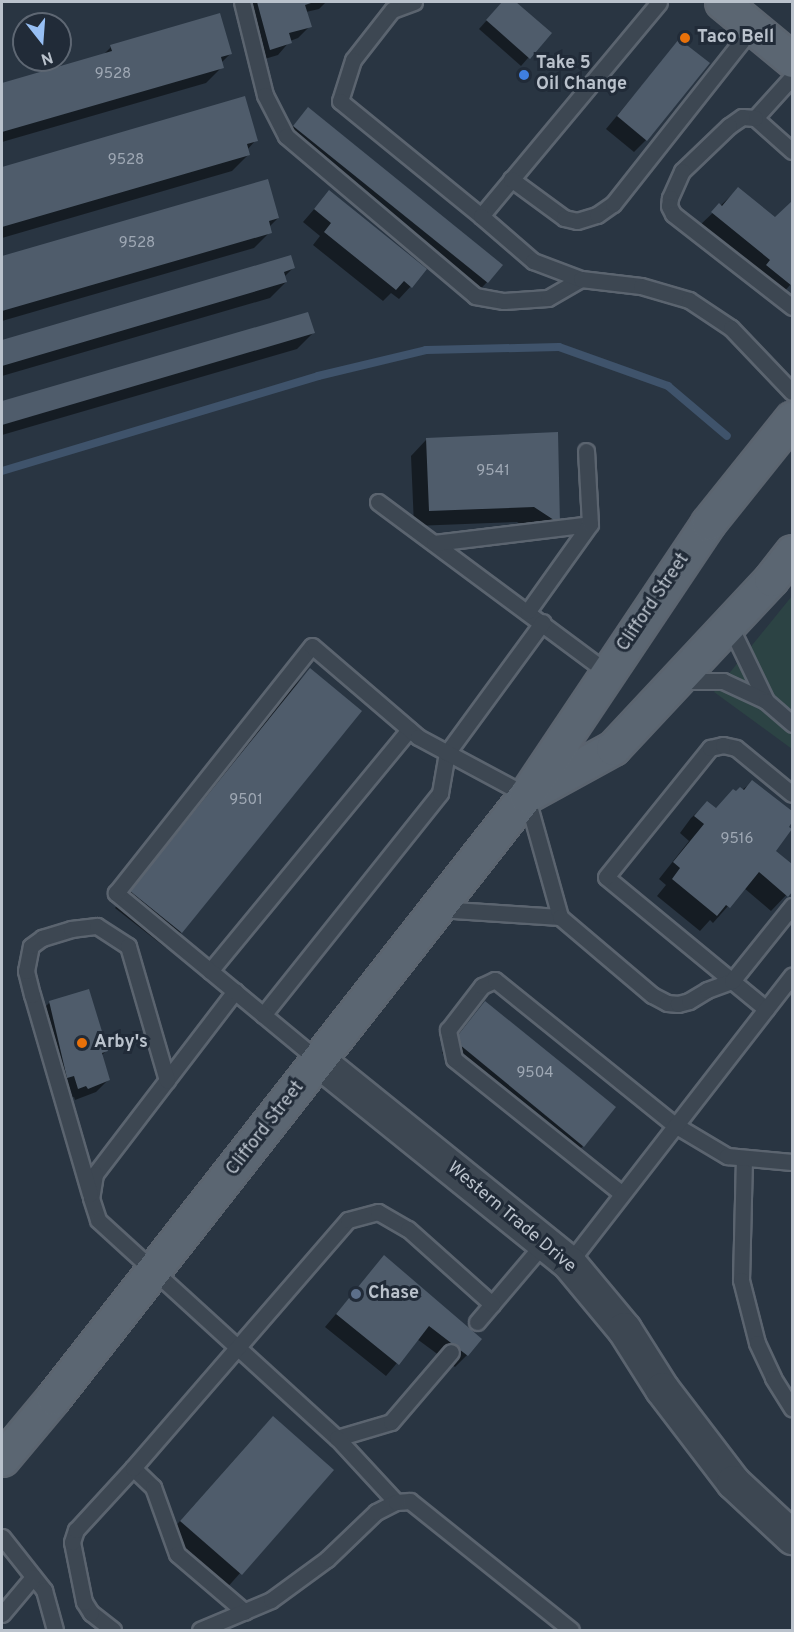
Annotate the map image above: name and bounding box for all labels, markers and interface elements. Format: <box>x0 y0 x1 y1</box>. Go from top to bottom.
north arrow <box>12 12 72 72</box>
place label: Taco Bell <box>697 27 774 49</box>
marker: Taco Bell <box>678 31 692 45</box>
text: N <box>38 46 55 69</box>
place label: Take 5 Oil Change <box>536 54 627 97</box>
house number: 9528 <box>95 66 131 84</box>
marker: Take 5 Oil Change <box>517 68 531 82</box>
house number: 9528 <box>108 152 144 170</box>
house number: 9528 <box>119 235 155 253</box>
house number: 9541 <box>476 463 510 481</box>
street label: Clifford Street <box>613 550 695 656</box>
house number: 9501 <box>229 792 263 810</box>
house number: 9516 <box>721 831 753 849</box>
place label: Arby's <box>94 1032 148 1054</box>
marker: Arby's <box>75 1036 89 1050</box>
house number: 9504 <box>516 1065 554 1083</box>
street label: Clifford Street <box>223 1078 309 1180</box>
street label: Western Trade Drive <box>442 1158 580 1278</box>
place label: Chase <box>368 1283 419 1305</box>
marker: Chase <box>349 1287 363 1301</box>

